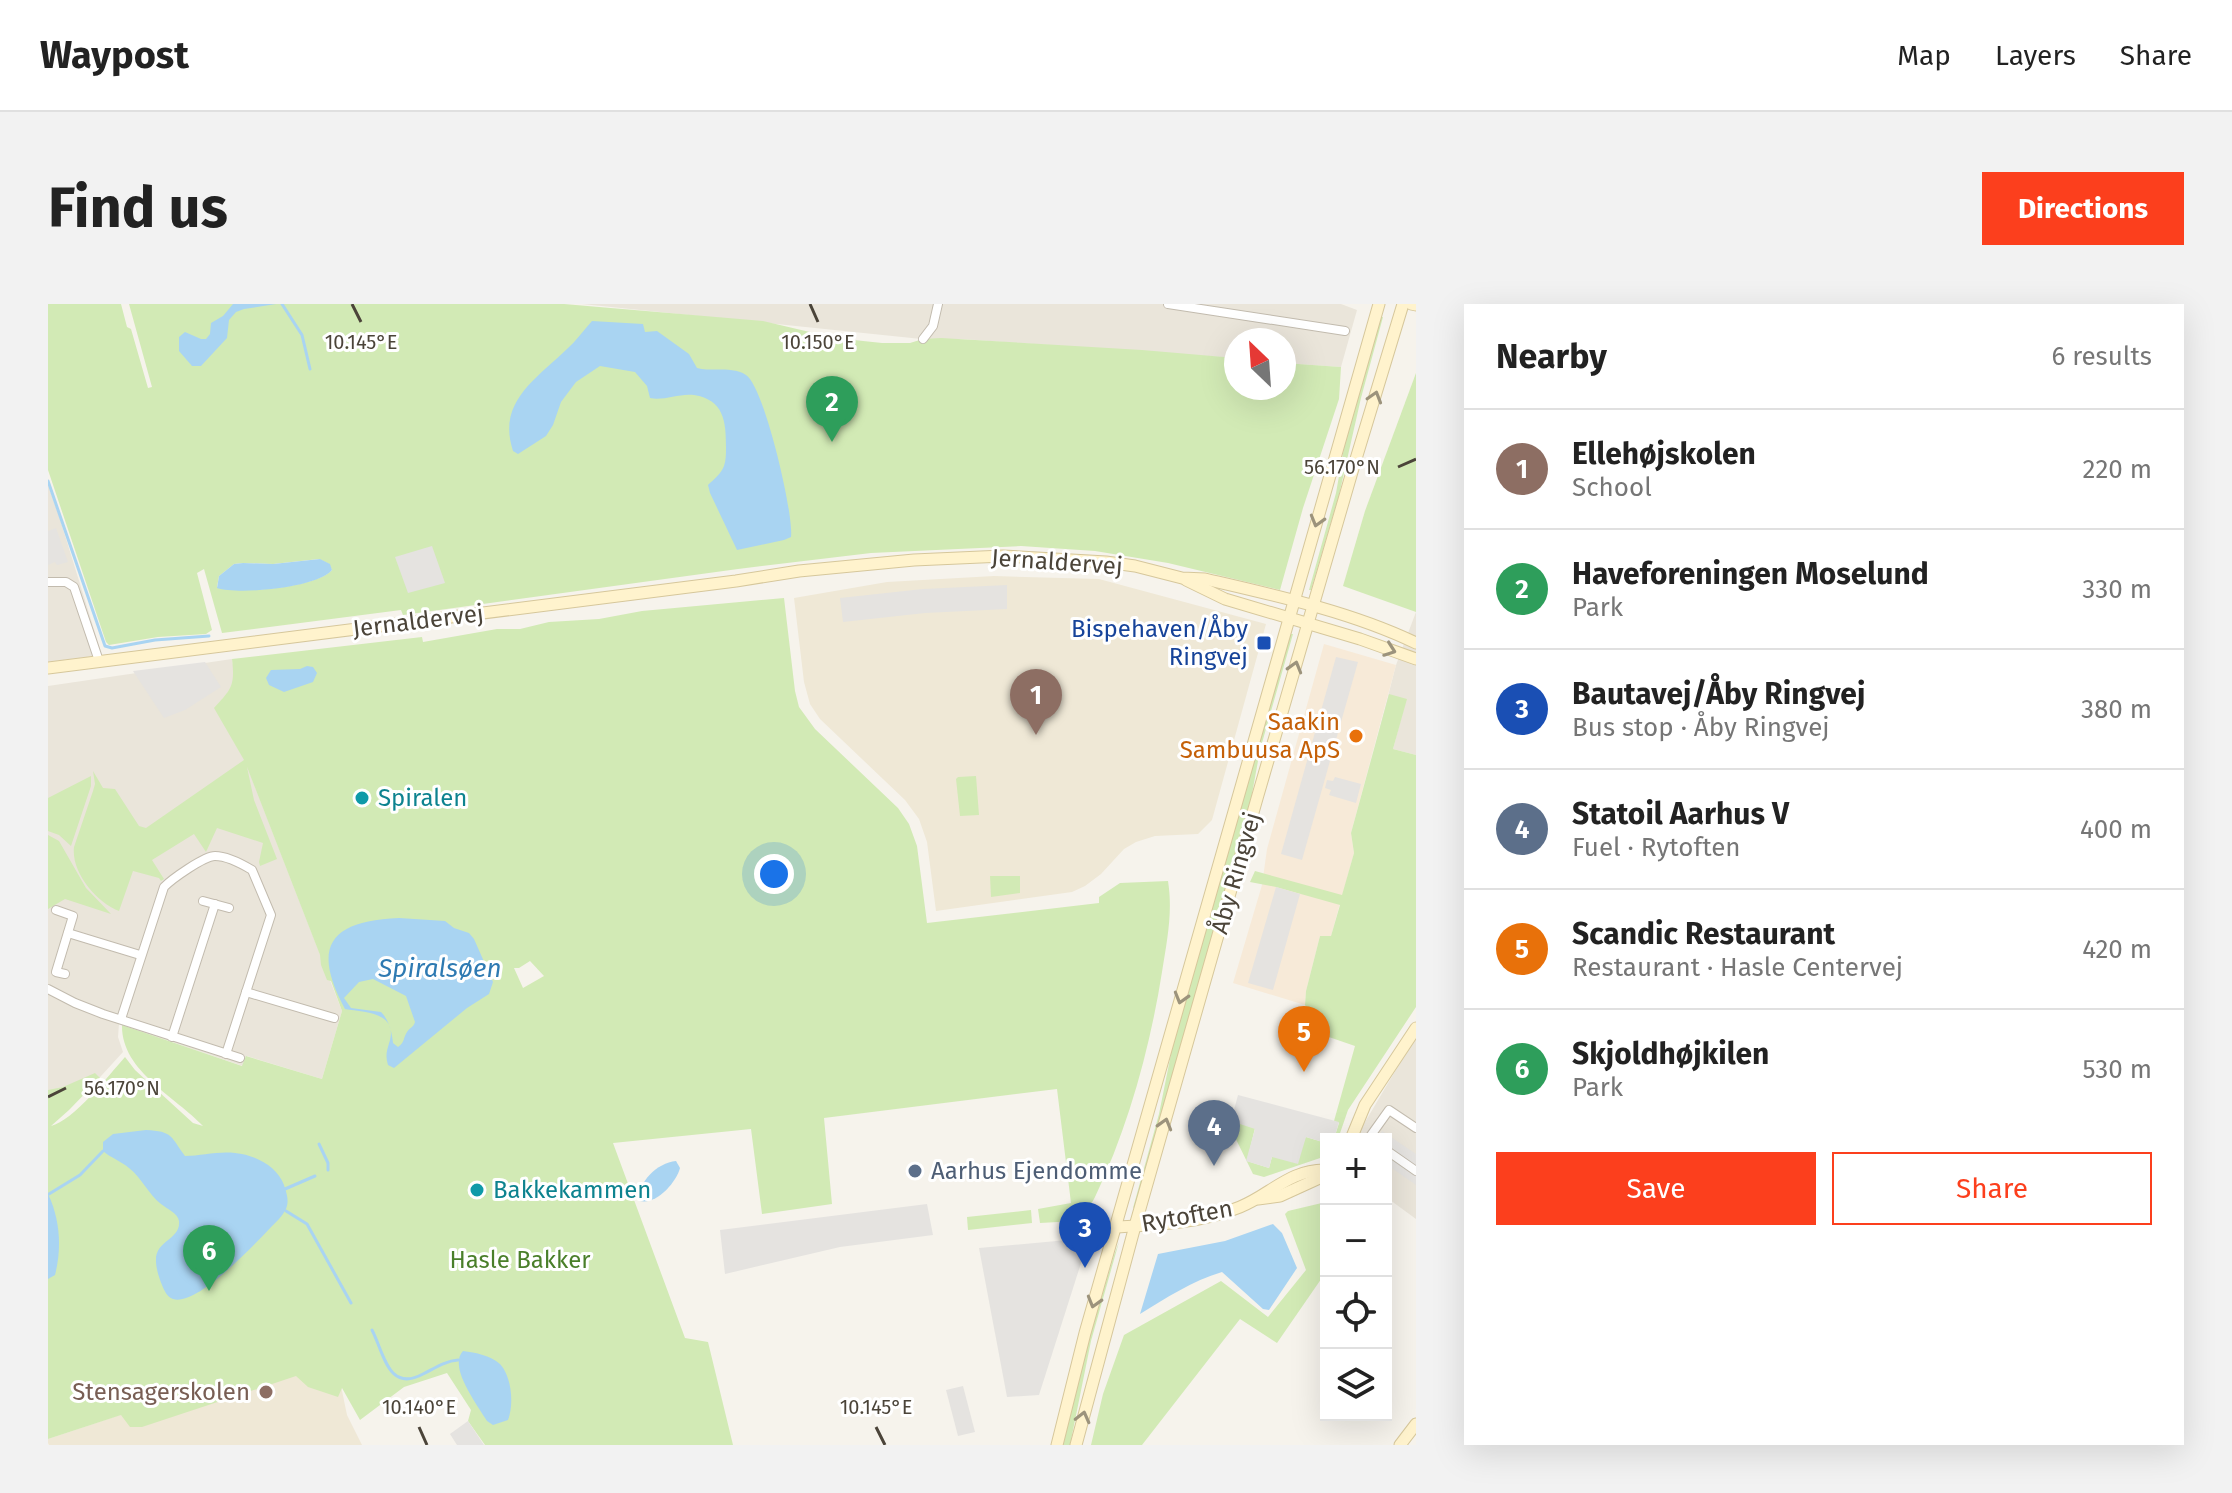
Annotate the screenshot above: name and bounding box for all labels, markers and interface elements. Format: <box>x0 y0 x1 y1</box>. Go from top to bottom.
text: Waypost <box>40 32 189 78</box>
text: Map <box>1897 39 1951 72</box>
text: Layers <box>1995 39 2076 72</box>
text: Share <box>2120 39 2192 72</box>
button: Directions <box>1982 172 2184 245</box>
text: Find us <box>48 175 228 242</box>
north arrow <box>1224 328 1296 400</box>
text: 10.145°E <box>325 330 397 354</box>
text: 10.150°E <box>781 330 855 354</box>
text: Nearby <box>1496 336 1607 377</box>
text: 6 results <box>2051 341 2152 372</box>
pin: 2 <box>806 376 858 442</box>
one-way arrow <box>1366 391 1382 405</box>
text: Ellehøjskolen <box>1572 436 1756 472</box>
text: 1 <box>1516 454 1528 485</box>
text: 220 m <box>2083 454 2152 485</box>
text: 56.170°N <box>1304 455 1380 479</box>
text: School <box>1572 472 1652 503</box>
one-way arrow <box>1310 514 1327 528</box>
street label: Jernaldervej <box>990 543 1124 581</box>
text: Haveforeningen Moselund <box>1572 556 1929 592</box>
text: 2 <box>1515 574 1529 605</box>
text: 330 m <box>2082 574 2152 605</box>
text: Park <box>1572 592 1623 623</box>
street label: Jernaldervej <box>351 599 485 643</box>
place label: Bispehaven/Åby Ringvej <box>1071 614 1248 671</box>
marker: Bispehaven/Åby Ringvej <box>1255 634 1273 652</box>
one-way arrow <box>1382 640 1396 657</box>
one-way arrow <box>1286 660 1302 674</box>
pin: 1 <box>1010 669 1062 735</box>
text: Bautavej/Åby Ringvej <box>1572 676 1865 712</box>
text: 3 <box>1515 694 1529 725</box>
text: 380 m <box>2081 694 2152 725</box>
place label: Saakin Sambuusa ApS <box>1180 708 1340 764</box>
text: Bus stop · Åby Ringvej <box>1572 712 1830 743</box>
marker: Saakin Sambuusa ApS <box>1347 727 1365 745</box>
place label: Spiralen <box>378 784 467 812</box>
marker: Spiralen <box>353 789 371 807</box>
text: Statoil Aarhus V <box>1572 796 1789 832</box>
street label: Åby Ringvej <box>1204 809 1267 937</box>
text: 4 <box>1515 814 1529 845</box>
text: 400 m <box>2080 814 2152 845</box>
text: Fuel · Rytoften <box>1572 832 1741 863</box>
your location <box>754 854 794 894</box>
text: Scandic Restaurant <box>1572 916 1835 952</box>
text: 5 <box>1515 934 1529 965</box>
text: 420 m <box>2082 934 2152 965</box>
text: Restaurant · Hasle Centervej <box>1572 952 1903 983</box>
water label: Spiralsøen <box>377 953 502 984</box>
one-way arrow <box>1174 991 1190 1005</box>
pin: 5 <box>1278 1006 1330 1072</box>
text: Skjoldhøjkilen <box>1572 1036 1769 1072</box>
text: 6 <box>1515 1054 1529 1085</box>
text: 530 m <box>2083 1054 2152 1085</box>
text: Park <box>1572 1072 1623 1103</box>
text: 56.170°N <box>84 1076 160 1100</box>
pin: 4 <box>1188 1100 1240 1166</box>
one-way arrow <box>1155 1118 1172 1132</box>
map controls <box>1320 1133 1392 1421</box>
button: + <box>1320 1133 1392 1205</box>
button: Save <box>1496 1152 1816 1225</box>
button: Share <box>1832 1152 2152 1225</box>
place label: Aarhus Ejendomme <box>931 1157 1142 1185</box>
marker: Aarhus Ejendomme <box>906 1162 924 1180</box>
place label: Bakkekammen <box>493 1176 651 1204</box>
marker: Bakkekammen <box>468 1181 486 1199</box>
street label: Rytoften <box>1139 1194 1235 1238</box>
pin: 3 <box>1059 1202 1111 1268</box>
button: − <box>1320 1205 1392 1277</box>
pin: 6 <box>183 1225 235 1291</box>
park label: Hasle Bakker <box>449 1246 591 1274</box>
button: locate <box>1320 1277 1392 1349</box>
one-way arrow <box>1087 1294 1103 1308</box>
button: layers <box>1320 1349 1392 1421</box>
place label: Stensagerskolen <box>72 1378 250 1406</box>
marker: Stensagerskolen <box>257 1383 275 1401</box>
text: 10.140°E <box>382 1395 456 1419</box>
text: 10.145°E <box>840 1395 912 1419</box>
one-way arrow <box>1073 1411 1090 1425</box>

